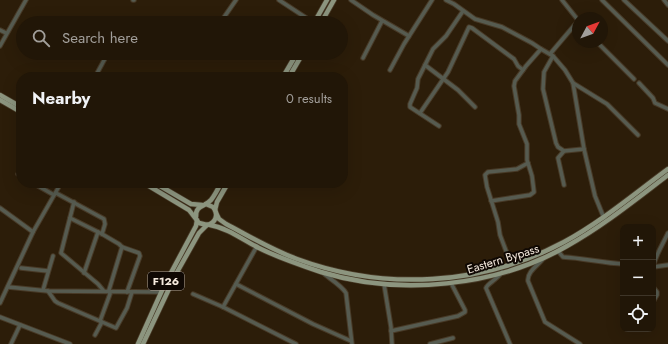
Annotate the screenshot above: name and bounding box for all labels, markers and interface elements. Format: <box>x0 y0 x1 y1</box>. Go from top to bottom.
north arrow <box>572 12 608 48</box>
search box <box>16 16 348 60</box>
icon: search <box>30 27 52 49</box>
text: Search here <box>62 27 138 49</box>
text: Nearby <box>32 86 90 110</box>
text: 0 results <box>286 89 332 108</box>
map controls <box>620 224 656 332</box>
button: + <box>620 224 656 260</box>
street label: Eastern Bypass <box>465 239 541 279</box>
button: − <box>620 260 656 296</box>
road number: F126 <box>148 272 184 290</box>
button: locate <box>620 296 656 332</box>

